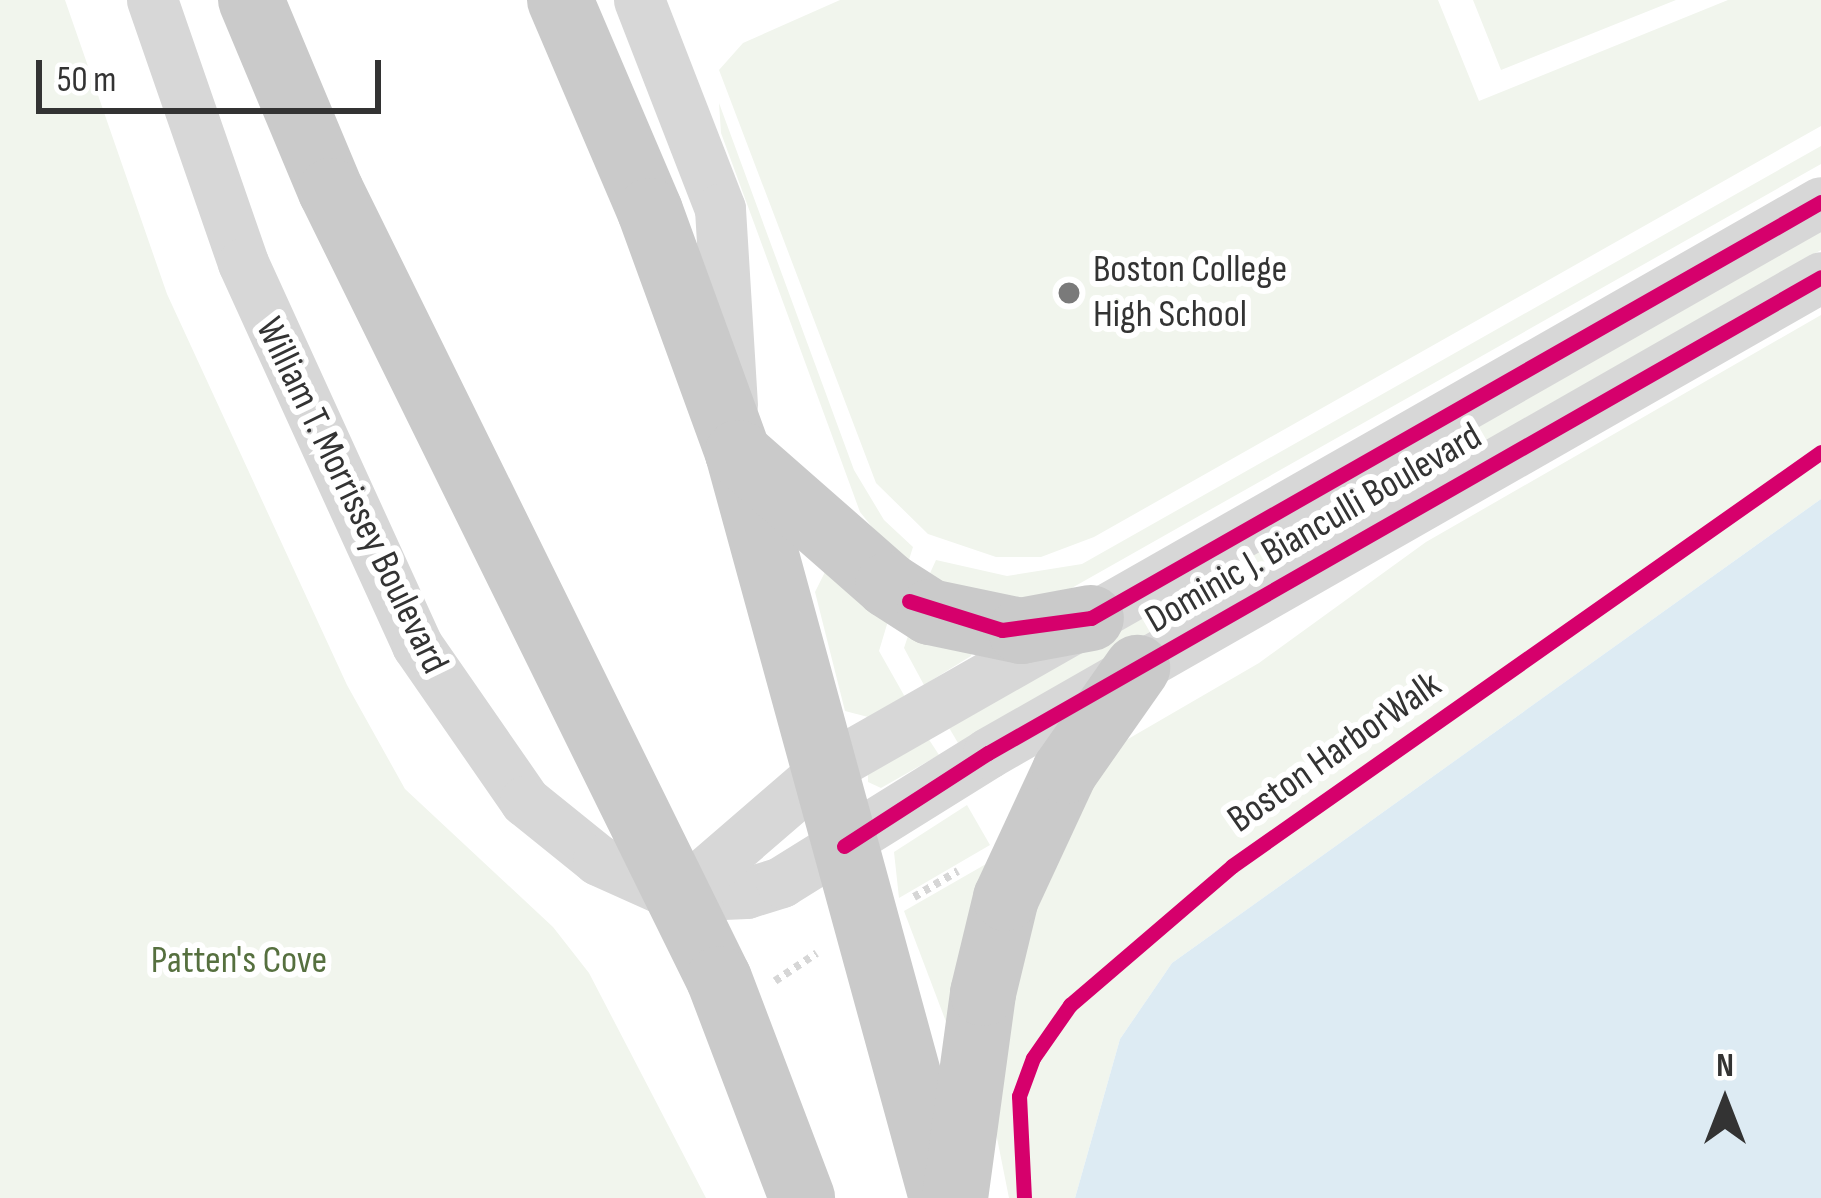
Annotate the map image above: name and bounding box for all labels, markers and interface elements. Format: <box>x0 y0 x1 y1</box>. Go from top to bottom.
scale bar <box>42 36 387 110</box>
text: 50 m <box>57 59 116 102</box>
place label: Boston College High School <box>1093 248 1287 339</box>
marker: Boston College High School <box>1056 280 1082 306</box>
street label: William T. Morrissey Boulevard <box>245 311 457 681</box>
street label: Dominic J. Bianculli Boulevard <box>1138 414 1490 644</box>
street label: Boston HarborWalk <box>1219 662 1451 844</box>
park label: Patten's Cove <box>151 938 327 984</box>
north arrow <box>1665 1042 1785 1162</box>
text: N <box>1716 1046 1734 1086</box>

